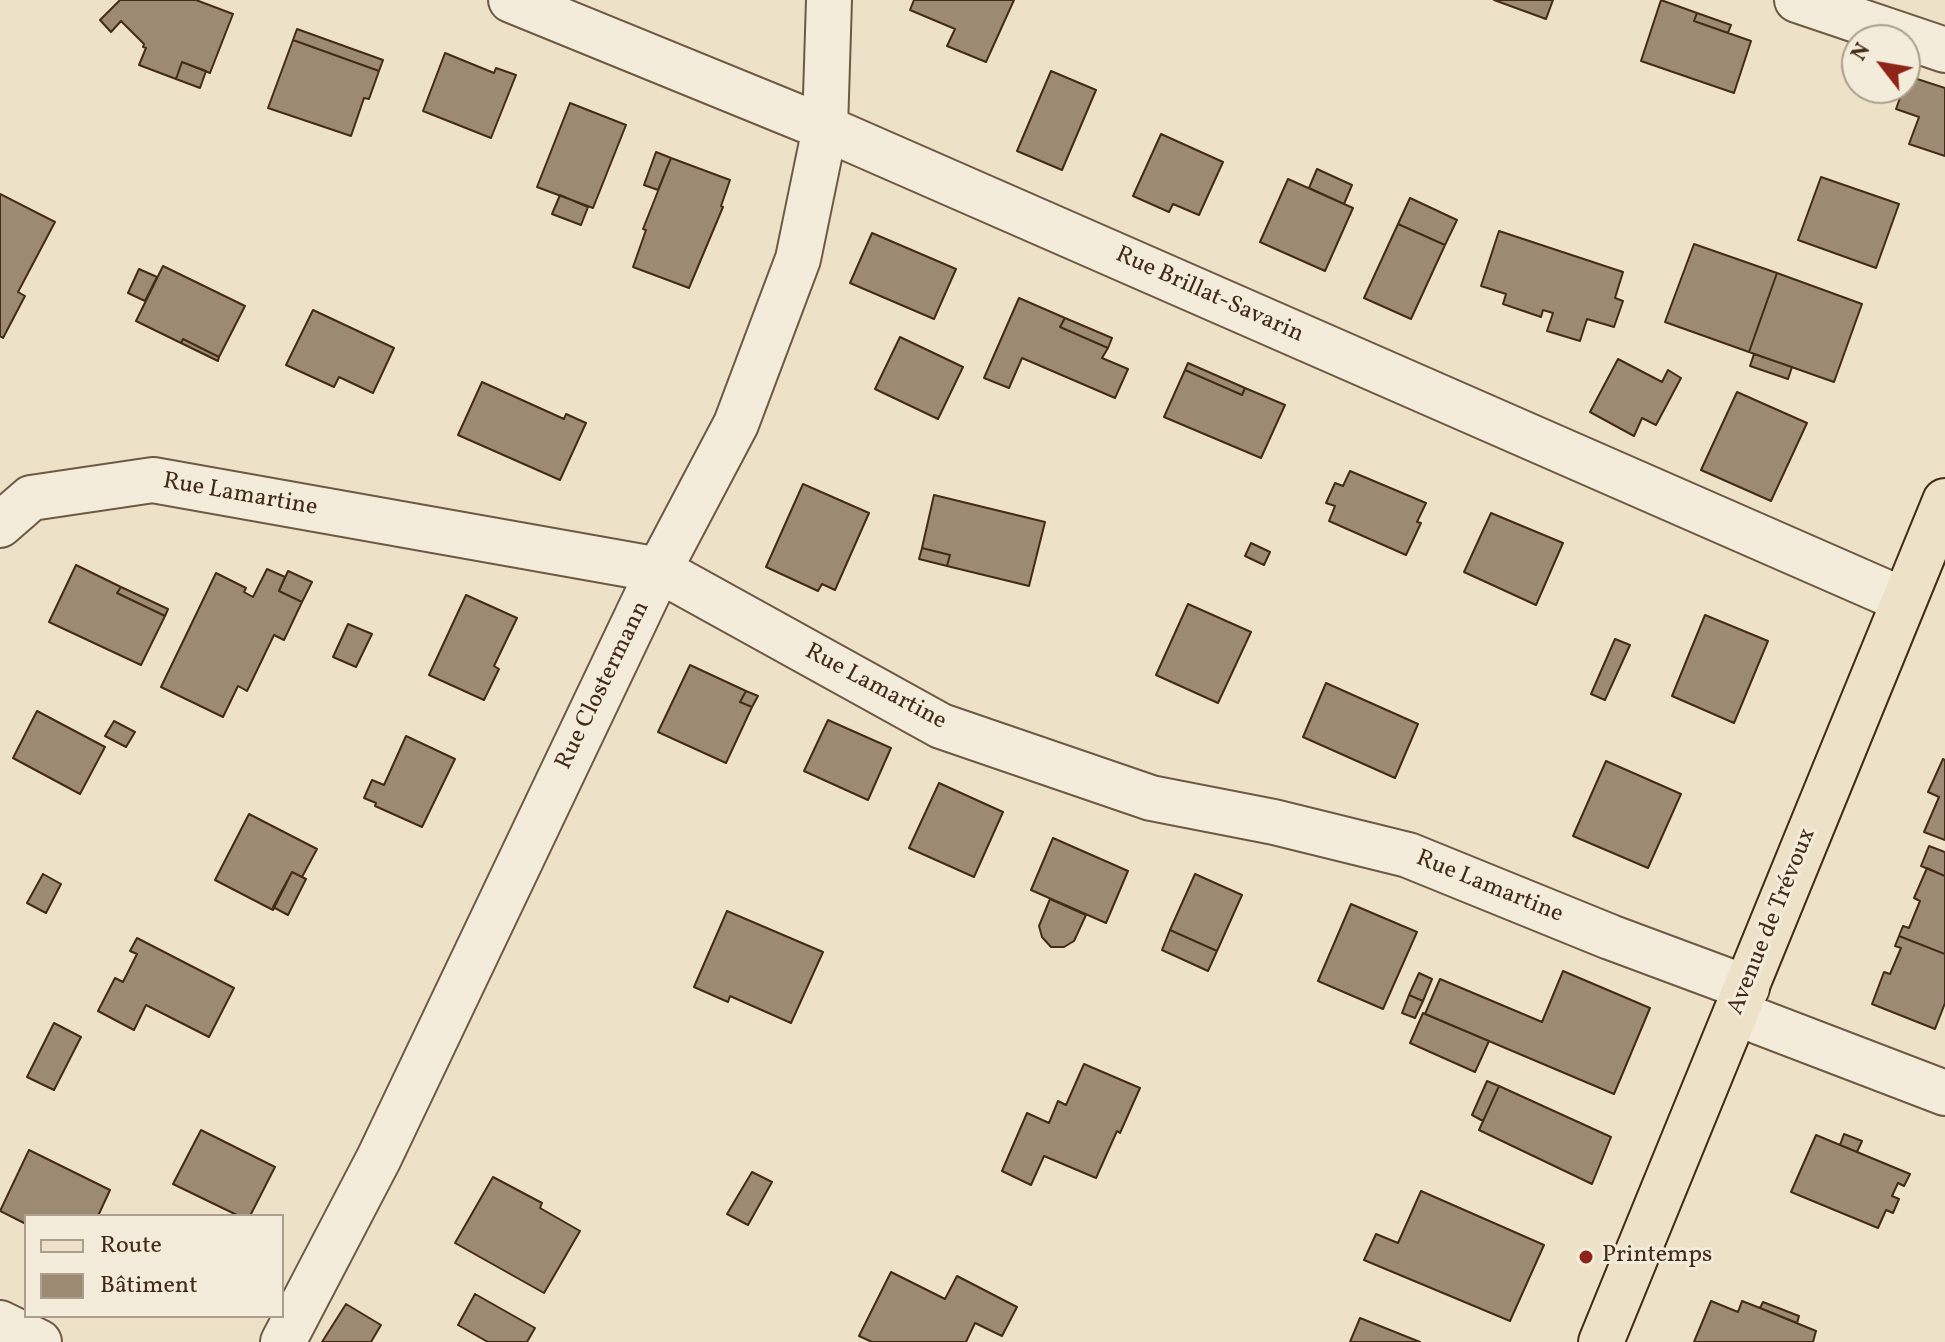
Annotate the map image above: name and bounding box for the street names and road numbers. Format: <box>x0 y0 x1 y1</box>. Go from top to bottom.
street label: Rue Brillat-Savarin <box>1110 242 1308 350</box>
street label: Rue Lamartine <box>161 468 319 524</box>
street label: Rue Clostermann <box>551 597 657 775</box>
street label: Rue Lamartine <box>799 639 951 737</box>
street label: Avenue de Trévoux <box>1722 825 1824 1019</box>
street label: Rue Lamartine <box>1411 845 1567 931</box>

